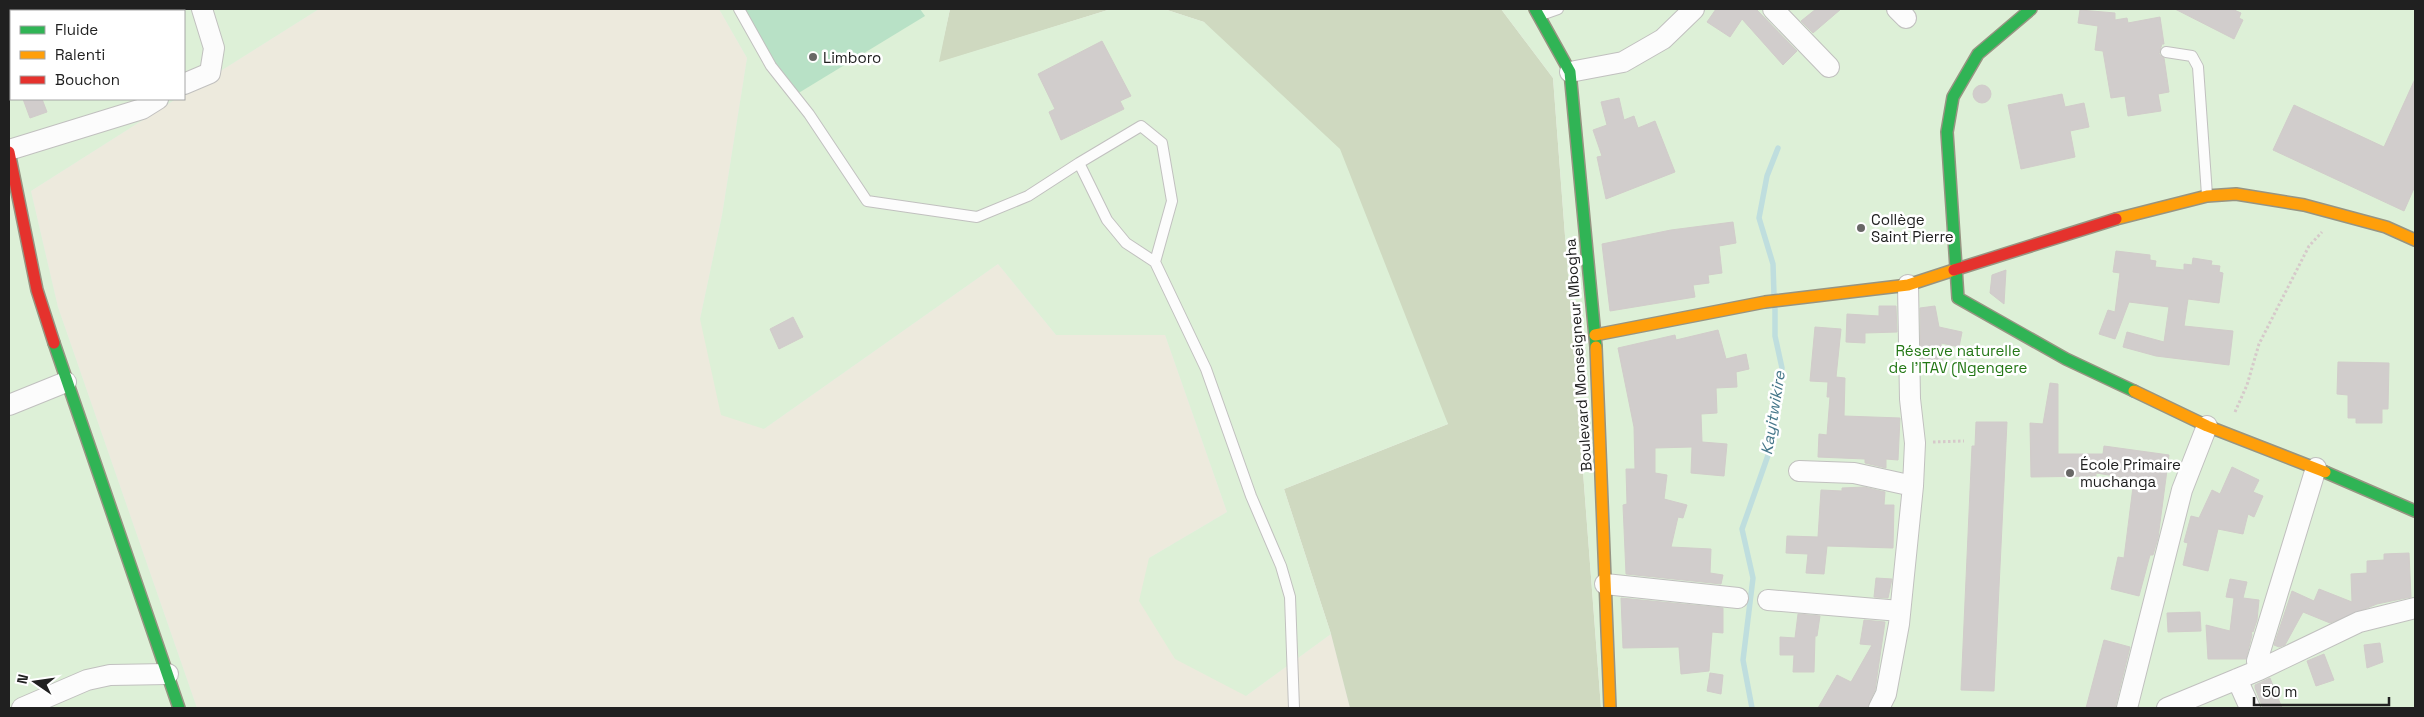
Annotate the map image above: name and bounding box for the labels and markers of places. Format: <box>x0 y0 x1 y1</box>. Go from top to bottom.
place label: Limboro <box>823 48 881 67</box>
marker: Limboro <box>807 51 819 63</box>
place label: Collège Saint Pierre <box>1871 210 1954 246</box>
marker: Collège Saint Pierre <box>1855 222 1867 234</box>
place label: École Primaire muchanga <box>2080 455 2181 491</box>
marker: École Primaire muchanga <box>2064 467 2076 479</box>

